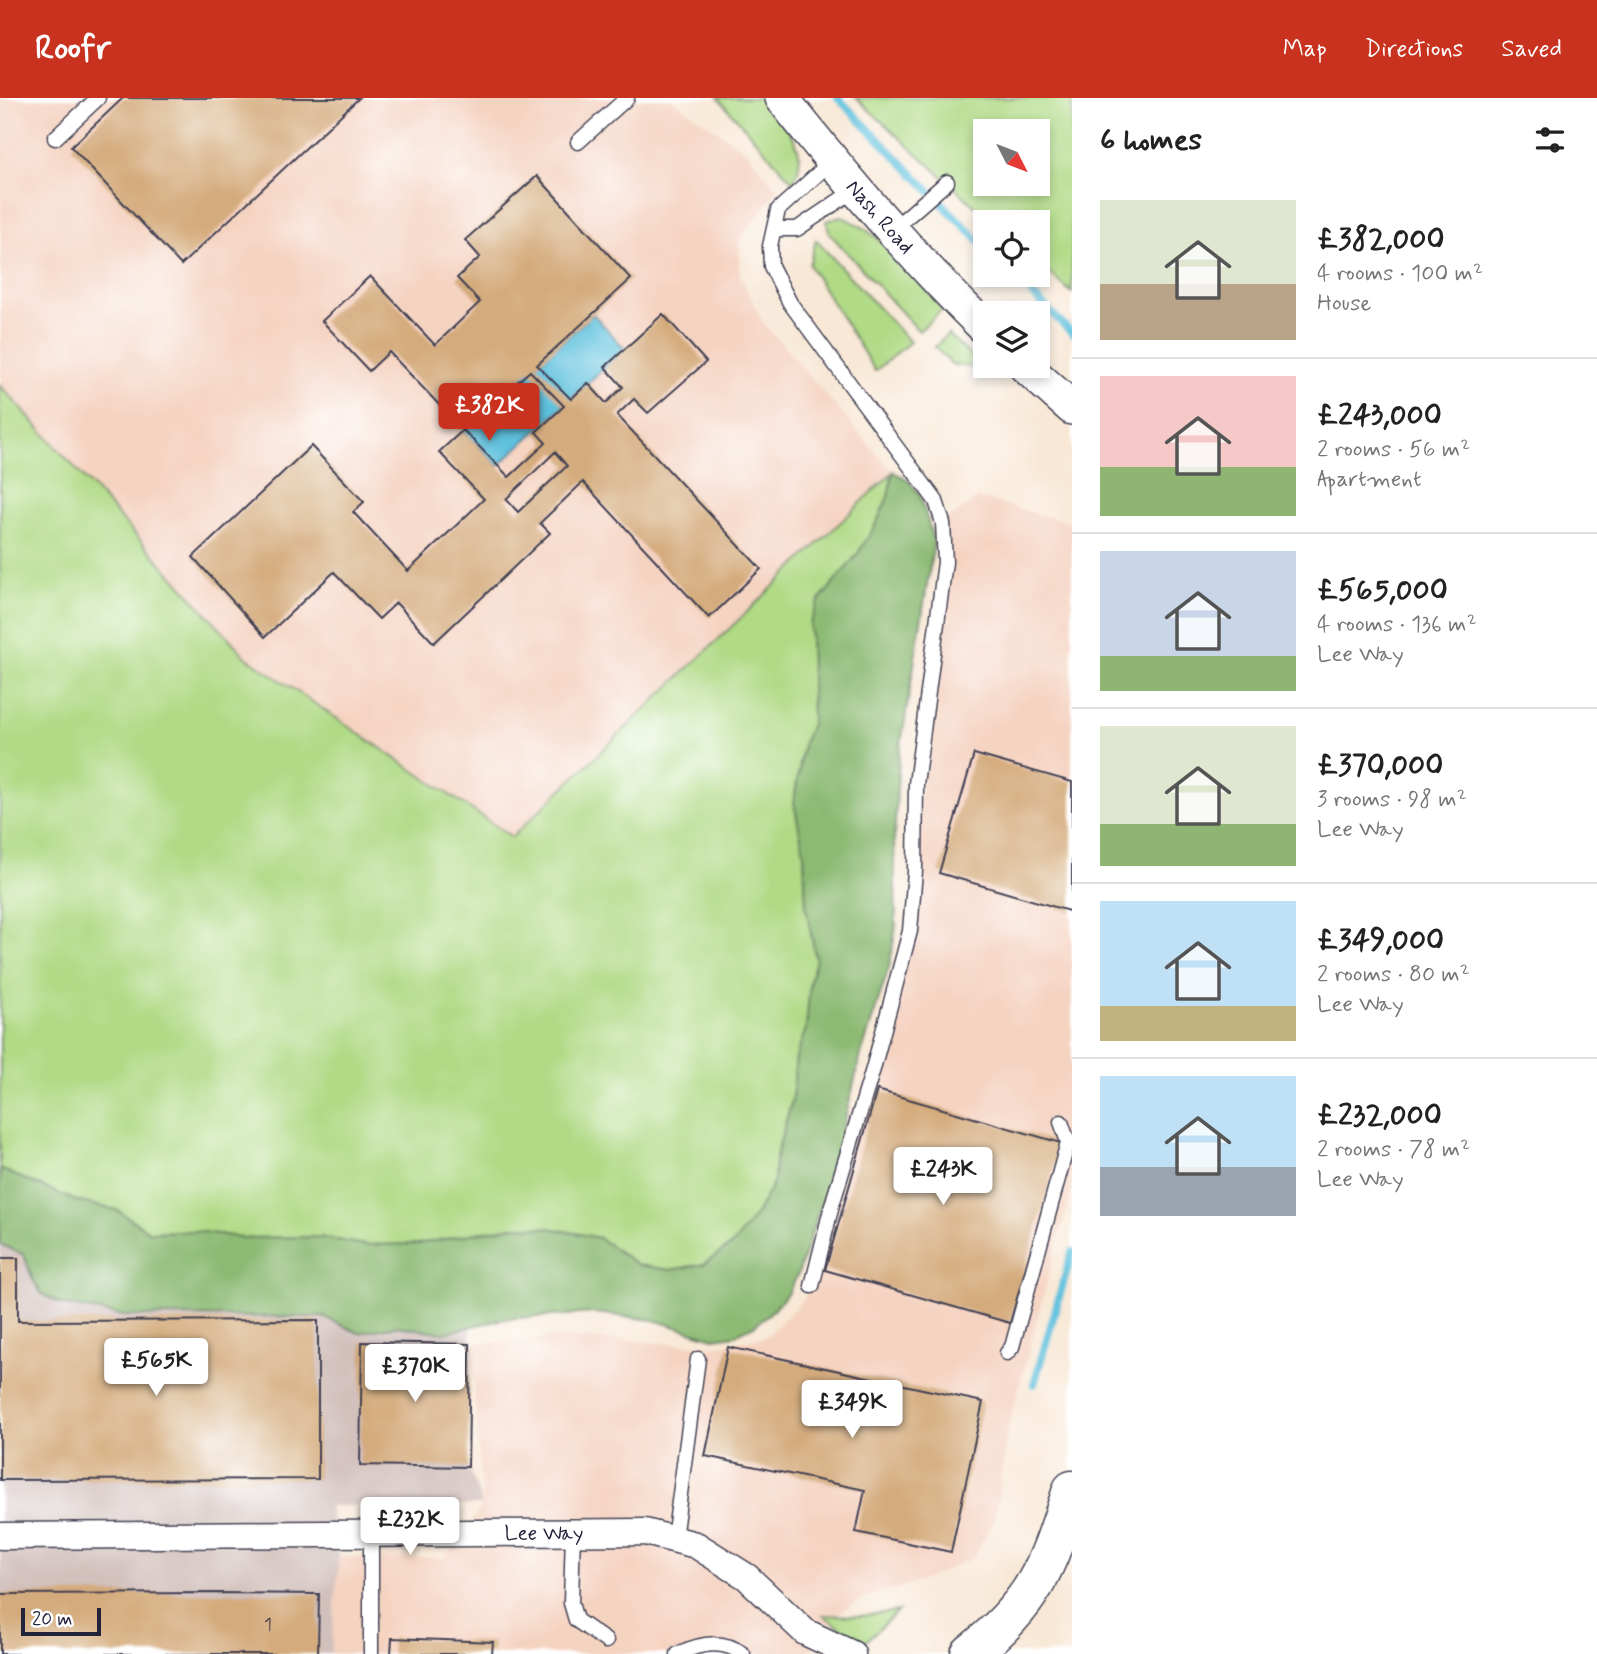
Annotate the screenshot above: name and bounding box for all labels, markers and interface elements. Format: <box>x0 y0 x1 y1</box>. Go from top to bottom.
text: Roofr <box>35 27 111 71</box>
text: Map <box>1283 34 1327 65</box>
text: Directions <box>1365 34 1463 65</box>
text: Saved <box>1501 34 1562 65</box>
north arrow <box>973 119 1050 196</box>
map controls <box>973 119 1050 378</box>
text: 6 homes <box>1100 121 1202 160</box>
icon: filters <box>1531 121 1569 159</box>
street label: Nash Road <box>839 174 920 260</box>
button: locate <box>973 210 1050 287</box>
text: £382,000 <box>1317 220 1444 259</box>
icon: home <box>1156 228 1240 312</box>
text: 4 rooms · 100 m² <box>1317 259 1483 289</box>
text: House <box>1317 289 1371 319</box>
button: layers <box>973 301 1050 378</box>
pin: £382K <box>440 384 538 443</box>
text: £382K <box>454 391 524 421</box>
text: £243,000 <box>1317 396 1442 435</box>
icon: home <box>1156 404 1240 488</box>
text: 2 rooms · 56 m² <box>1317 435 1470 465</box>
text: Apartment <box>1317 465 1422 495</box>
text: £565,000 <box>1317 571 1448 610</box>
icon: home <box>1156 579 1240 663</box>
text: 4 rooms · 136 m² <box>1317 610 1477 640</box>
text: Lee Way <box>1317 640 1404 670</box>
text: £370,000 <box>1317 746 1443 785</box>
icon: home <box>1156 754 1240 838</box>
text: 3 rooms · 98 m² <box>1317 785 1467 815</box>
text: Lee Way <box>1317 815 1404 845</box>
text: £349,000 <box>1317 921 1444 960</box>
icon: home <box>1156 929 1240 1013</box>
text: 2 rooms · 80 m² <box>1317 960 1470 990</box>
text: Lee Way <box>1317 990 1404 1020</box>
text: £232,000 <box>1317 1096 1442 1135</box>
icon: home <box>1156 1104 1240 1188</box>
text: 2 rooms · 78 m² <box>1317 1135 1470 1165</box>
pin: £243K <box>894 1148 992 1207</box>
text: £243K <box>910 1155 977 1185</box>
text: Lee Way <box>1317 1165 1404 1195</box>
pin: £565K <box>107 1338 205 1398</box>
pin: £370K <box>366 1344 464 1404</box>
text: £565K <box>120 1346 192 1376</box>
text: £370K <box>381 1352 449 1382</box>
pin: £349K <box>803 1380 901 1440</box>
text: £349K <box>818 1388 886 1418</box>
pin: £232K <box>361 1498 459 1557</box>
text: £232K <box>376 1505 444 1535</box>
street label: Lee Way <box>504 1519 584 1548</box>
scale bar <box>21 1605 102 1637</box>
text: 20 m <box>32 1607 72 1632</box>
house number: 1 <box>264 1613 272 1637</box>

